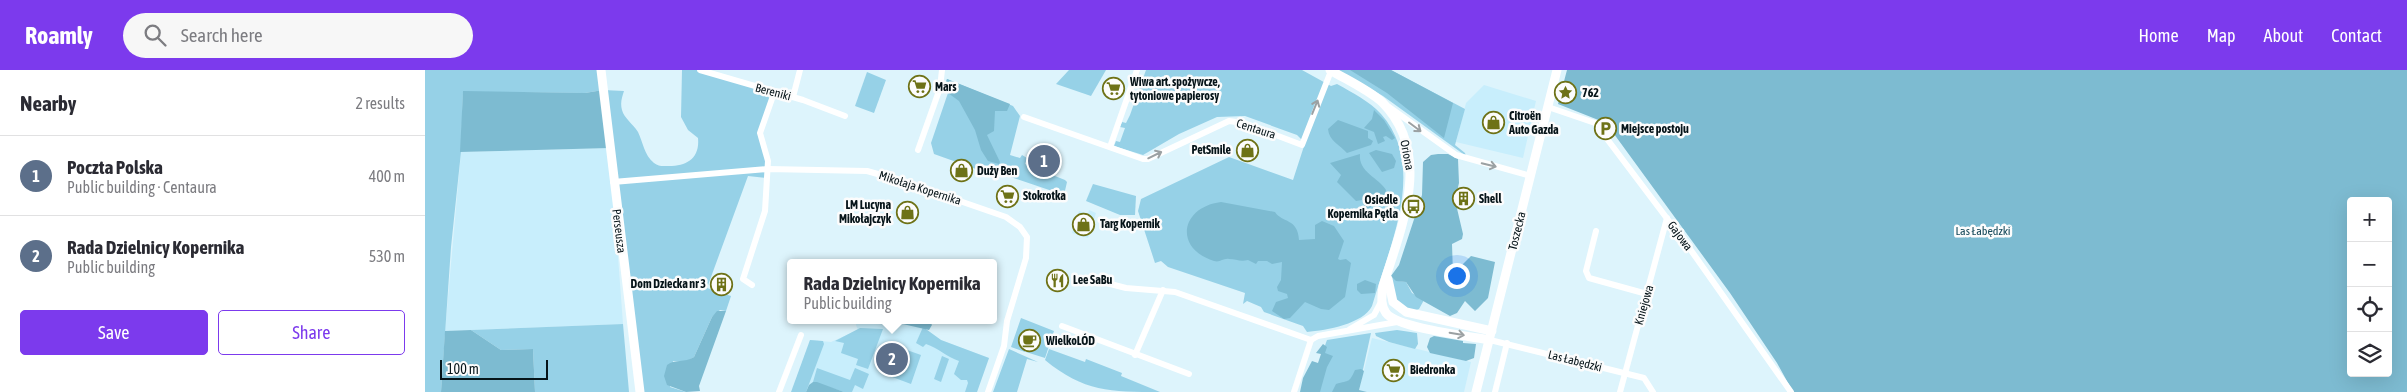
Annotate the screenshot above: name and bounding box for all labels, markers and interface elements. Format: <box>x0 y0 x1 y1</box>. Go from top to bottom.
search box <box>123 13 473 58</box>
icon: search <box>141 21 169 49</box>
text: Roamly <box>25 22 93 49</box>
text: Search here <box>181 24 263 46</box>
text: Home <box>2139 25 2179 46</box>
text: Map <box>2207 25 2236 46</box>
text: About <box>2264 25 2303 46</box>
text: Contact <box>2331 25 2382 46</box>
supermarket icon: Mars <box>907 75 931 99</box>
place label: Wiwa art. spożywcze, tytoniowe papierosy <box>1129 75 1220 103</box>
supermarket icon: Wiwa art. spożywcze, tytoniowe papierosy <box>1102 77 1126 101</box>
place label: Mars <box>935 80 957 94</box>
street label: Bereniki <box>754 81 792 103</box>
place icon: 762 <box>1554 81 1578 105</box>
place label: 762 <box>1582 86 1599 100</box>
text: Nearby <box>20 91 76 115</box>
text: 2 results <box>355 94 405 112</box>
one-way arrow <box>1312 100 1321 115</box>
place label: Citroën Auto Gazda <box>1508 109 1559 137</box>
shop icon: Citroën Auto Gazda <box>1481 111 1505 135</box>
street label: Centaura <box>1235 116 1277 142</box>
parking icon: Miejsce postoju <box>1593 117 1617 141</box>
one-way arrow <box>1408 122 1422 132</box>
place label: Miejsce postoju <box>1621 122 1689 136</box>
shop icon: PetSmile <box>1235 138 1259 162</box>
street label: Oriona <box>1397 139 1417 171</box>
pin: 1 <box>1028 142 1060 180</box>
place label: PetSmile <box>1191 143 1232 157</box>
one-way arrow <box>1148 150 1163 160</box>
text: Poczta Polska <box>67 156 163 178</box>
shop icon: Duży Ben <box>949 159 973 183</box>
one-way arrow <box>1481 161 1497 170</box>
place label: Duży Ben <box>977 164 1018 178</box>
text: 1 <box>32 167 40 185</box>
text: 400 m <box>369 167 405 185</box>
street label: Mikołaja Kopernika <box>877 168 963 208</box>
text: Public building · Centaura <box>67 178 217 196</box>
supermarket icon: Stokrotka <box>995 184 1019 208</box>
building icon: Shell <box>1451 187 1475 211</box>
place label: Stokrotka <box>1023 189 1066 203</box>
place label: Shell <box>1479 192 1502 206</box>
place label: Osiedle Kopernika Pętla <box>1328 193 1399 221</box>
bus stop icon: Osiedle Kopernika Pętla <box>1402 195 1426 219</box>
map controls <box>2347 197 2392 377</box>
button: + <box>2347 197 2392 242</box>
place label: LM Lucyna Mikołajczyk <box>839 198 892 226</box>
shop icon: LM Lucyna Mikołajczyk <box>895 200 919 224</box>
street label: Perseusza <box>609 208 629 254</box>
street label: Toszecka <box>1505 210 1529 252</box>
shop icon: Targ Kopernik <box>1072 212 1096 236</box>
place label: Targ Kopernik <box>1100 217 1161 231</box>
street label: Gajowa <box>1665 219 1695 253</box>
park label: Las Łabędzki <box>1955 224 2011 238</box>
text: Rada Dzielnicy Kopernika <box>67 236 244 258</box>
button: − <box>2347 242 2392 287</box>
text: 2 <box>32 247 40 265</box>
text: 530 m <box>369 247 405 265</box>
text: Public building <box>67 258 155 276</box>
popup <box>787 259 997 324</box>
your location <box>1444 263 1470 289</box>
restaurant icon: Lee SaBu <box>1045 268 1069 292</box>
building icon: Dom Dziecka nr 3 <box>710 272 734 296</box>
text: Rada Dzielnicy Kopernika <box>803 272 981 294</box>
place label: Lee SaBu <box>1073 273 1112 287</box>
place label: Dom Dziecka nr 3 <box>631 277 706 291</box>
street label: Kniejowa <box>1632 283 1656 327</box>
button: locate <box>2347 287 2392 332</box>
text: Public building <box>803 294 892 312</box>
button: Save <box>20 310 208 355</box>
button: Share <box>218 310 405 355</box>
cafe icon: WielkoLÓD <box>1018 329 1042 353</box>
one-way arrow <box>1449 329 1465 339</box>
button: layers <box>2347 332 2392 377</box>
place label: WielkoLÓD <box>1045 333 1095 348</box>
pin: 2 <box>876 340 908 378</box>
street label: Las Łabędzki <box>1547 348 1603 374</box>
scale bar <box>440 357 547 380</box>
supermarket icon: Biedronka <box>1382 358 1406 382</box>
text: 100 m <box>447 361 479 377</box>
place label: Biedronka <box>1410 363 1456 377</box>

